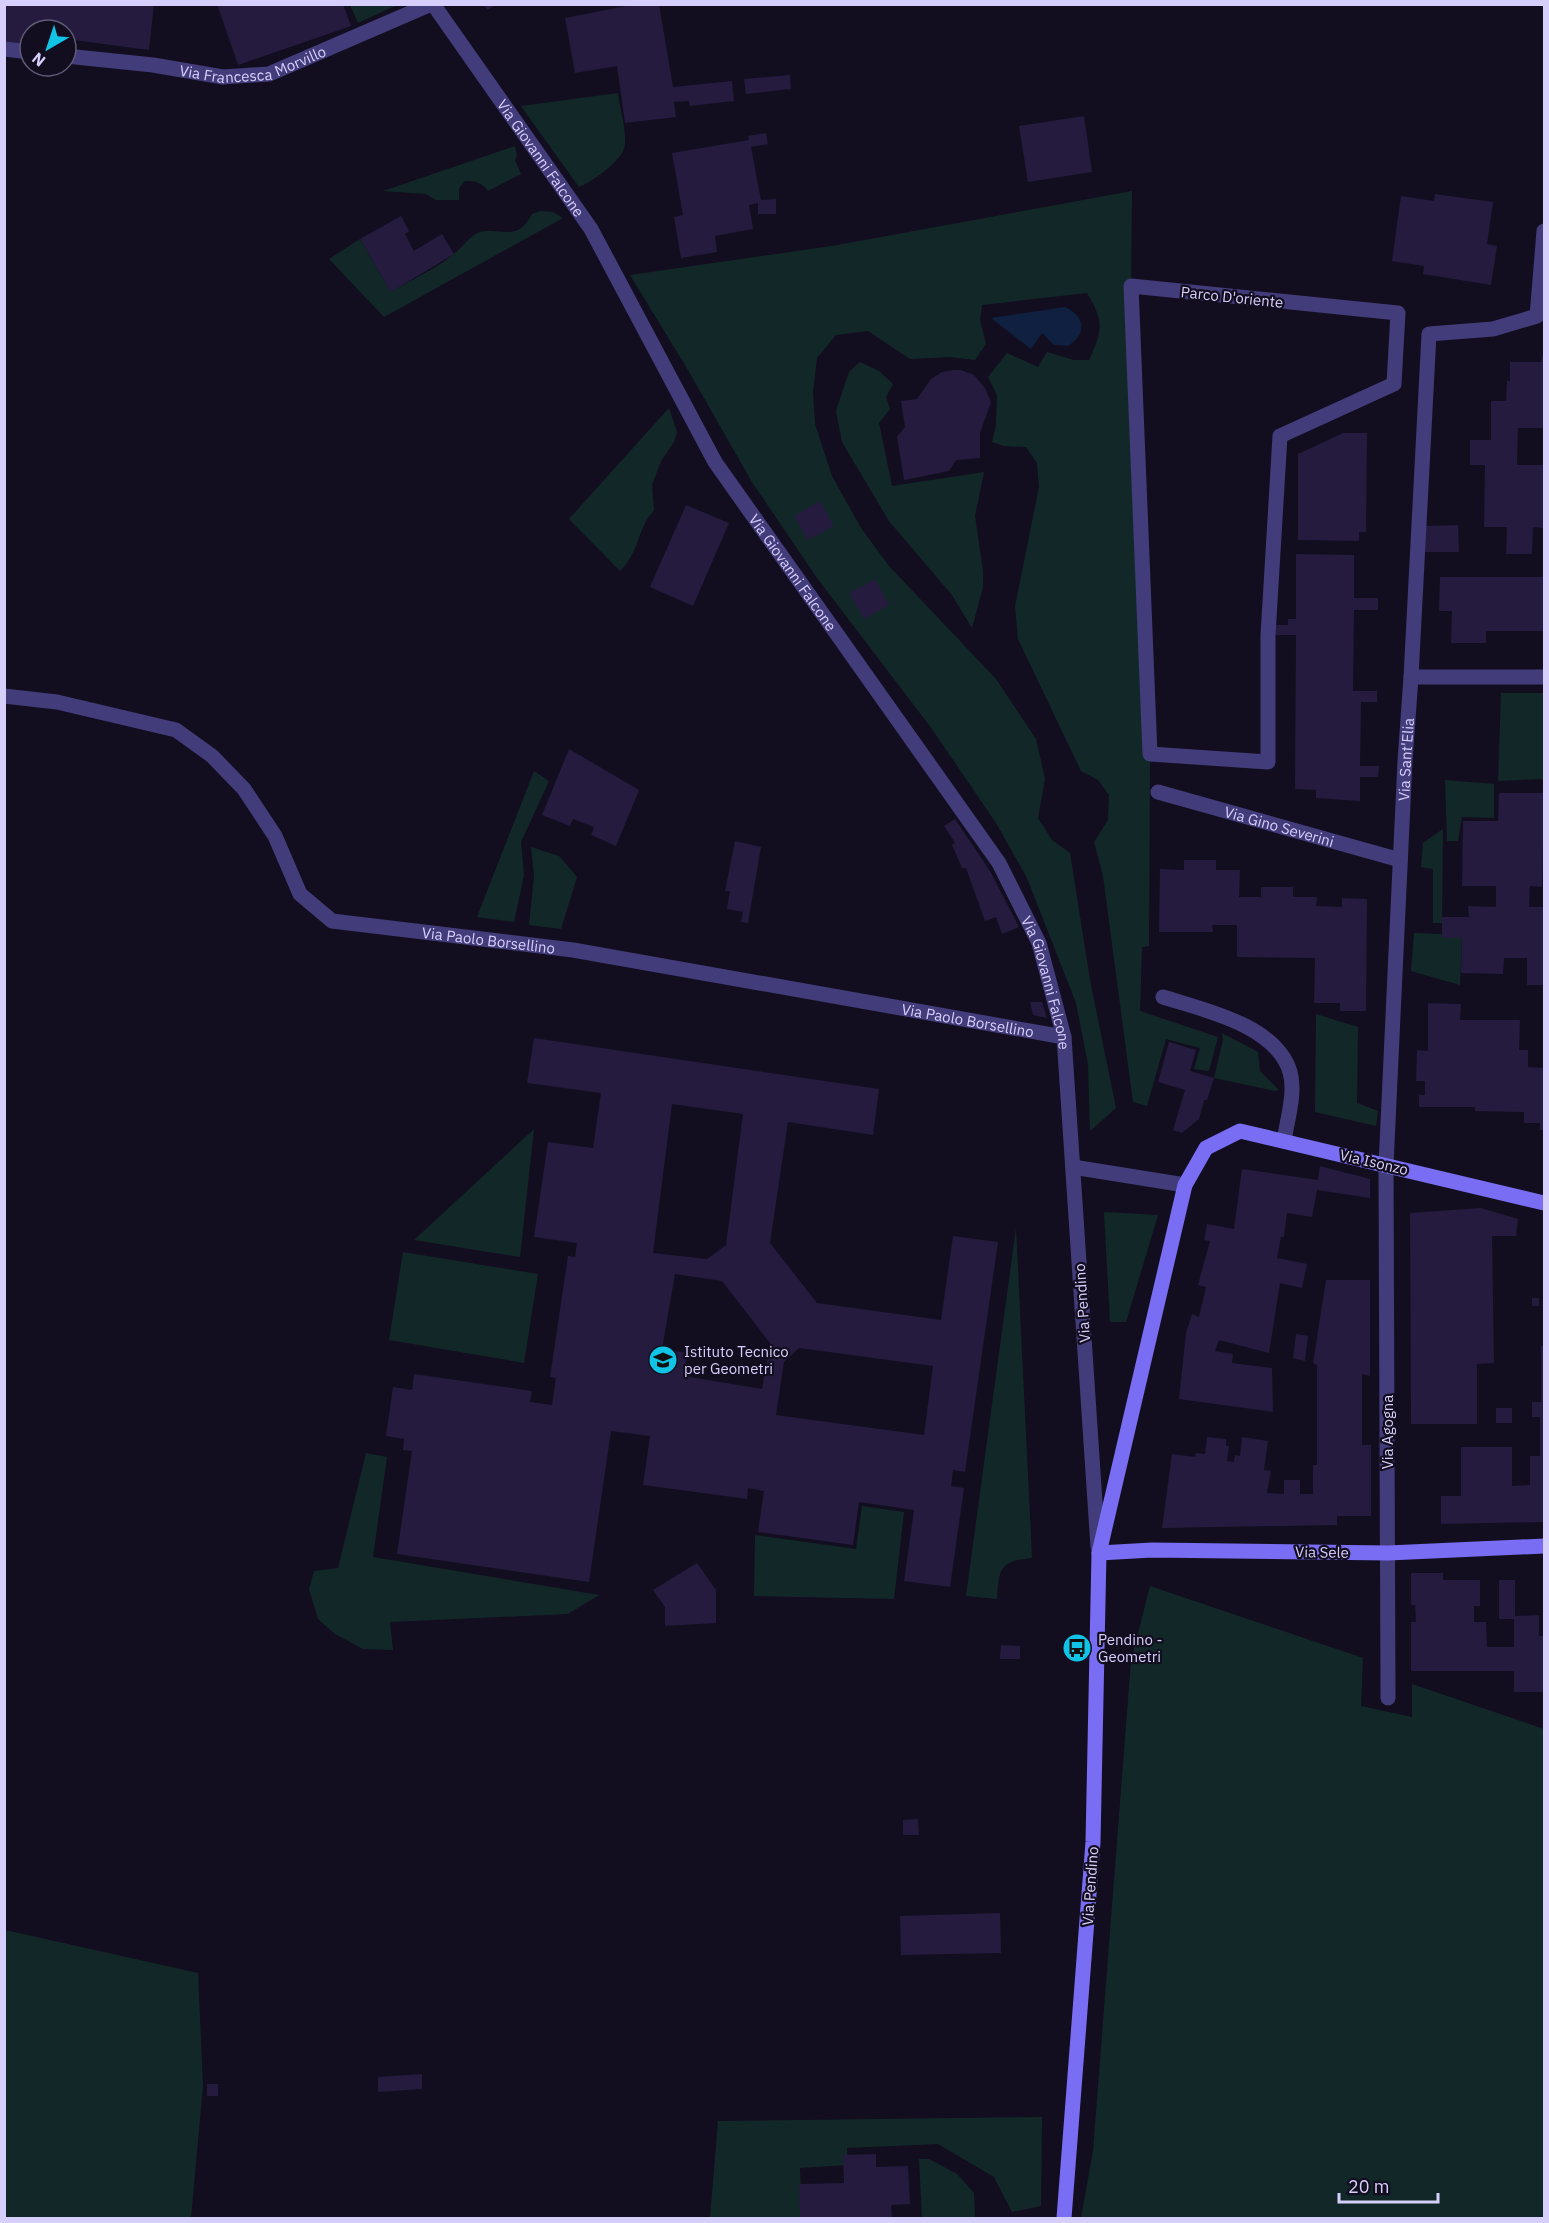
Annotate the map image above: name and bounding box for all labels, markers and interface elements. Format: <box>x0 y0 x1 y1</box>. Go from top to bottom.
north arrow <box>18 18 78 78</box>
street label: Via Francesca Morvillo <box>178 41 329 87</box>
text: N <box>28 48 49 71</box>
street label: Via Giovanni Falcone <box>493 95 589 220</box>
street label: Parco D'oriente <box>1180 282 1284 312</box>
street label: Via Giovanni Falcone <box>745 510 841 635</box>
street label: Via Sant'Elia <box>1394 717 1418 801</box>
street label: Via Gino Severini <box>1222 802 1336 851</box>
street label: Via Giovanni Falcone <box>1017 913 1074 1050</box>
street label: Via Paolo Borsellino <box>421 922 556 957</box>
street label: Via Paolo Borsellino <box>900 999 1035 1041</box>
street label: Via Isonzo <box>1338 1145 1410 1179</box>
street label: Via Pendino <box>1070 1263 1094 1343</box>
place label: Istituto Tecnico per Geometri <box>684 1342 789 1378</box>
school or university icon: Istituto Tecnico per Geometri <box>647 1344 679 1376</box>
street label: Via Agogna <box>1378 1395 1397 1469</box>
street label: Via Sele <box>1295 1542 1349 1562</box>
place label: Pendino - Geometri <box>1098 1630 1162 1666</box>
bus stop icon: Pendino - Geometri <box>1061 1632 1093 1664</box>
street label: Via Pendino <box>1078 1846 1102 1926</box>
scale bar <box>1339 2166 1438 2204</box>
text: 20 m <box>1348 2175 1390 2198</box>

